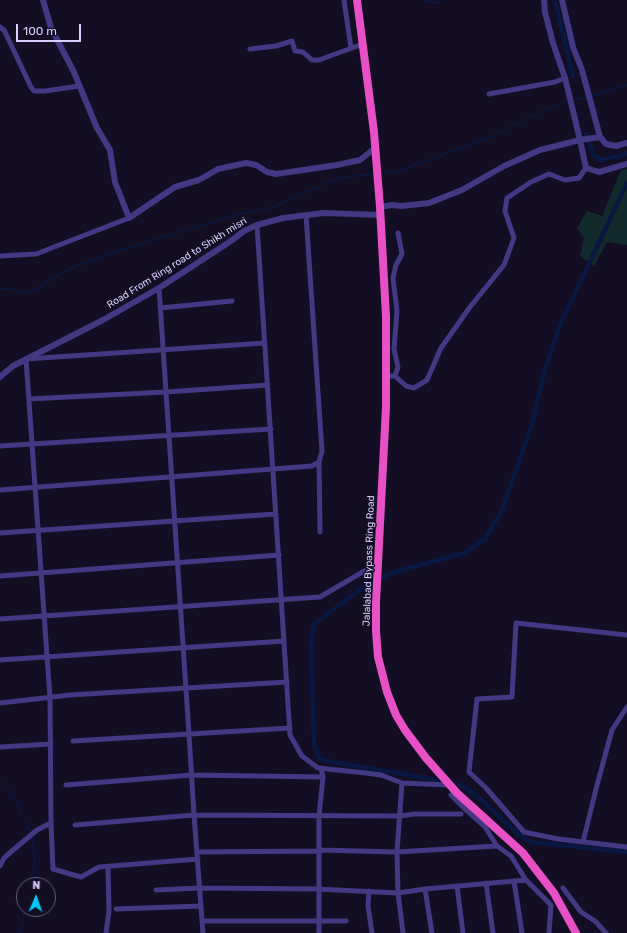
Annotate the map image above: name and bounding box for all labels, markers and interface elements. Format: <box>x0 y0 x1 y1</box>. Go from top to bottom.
scale bar <box>18 16 83 42</box>
text: 100 m <box>23 24 57 38</box>
street label: Road From Ring road to Shikh misri <box>105 215 249 311</box>
street label: Jalalabad Bypass Ring Road <box>361 495 377 627</box>
north arrow <box>16 877 56 917</box>
text: N <box>32 879 41 892</box>

